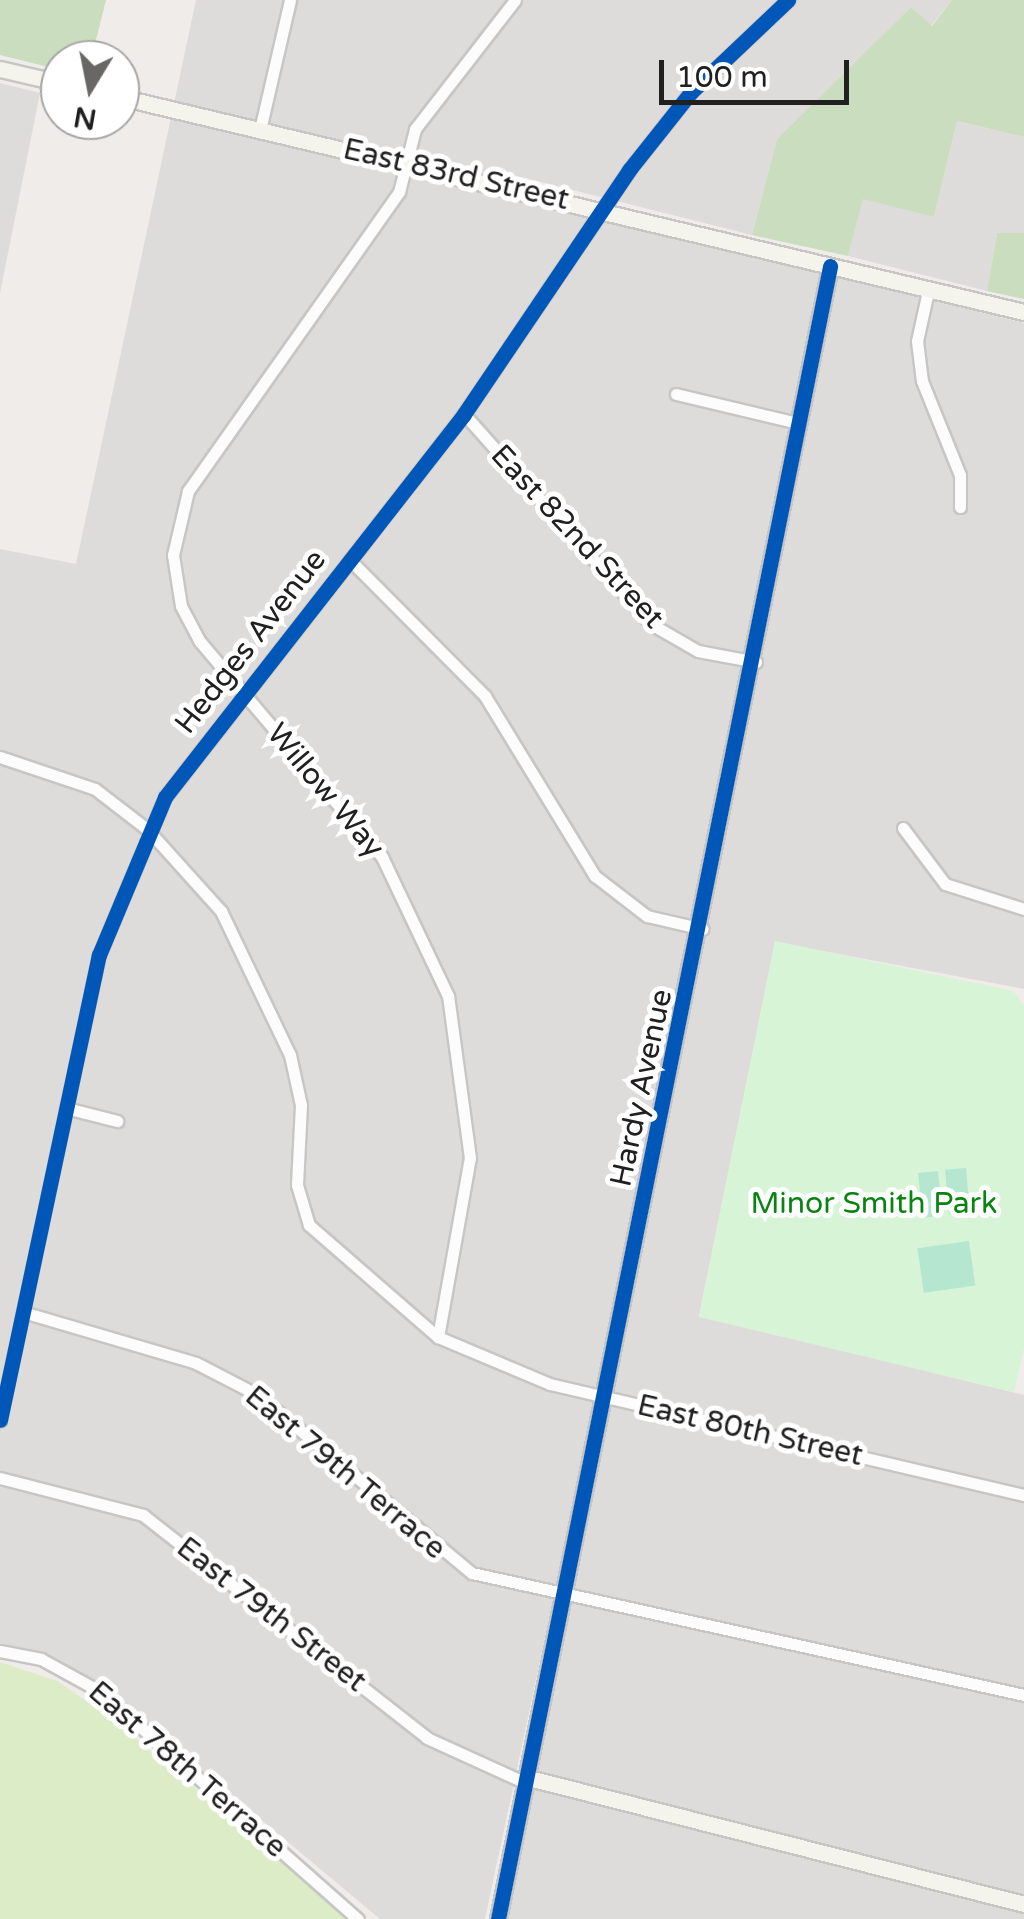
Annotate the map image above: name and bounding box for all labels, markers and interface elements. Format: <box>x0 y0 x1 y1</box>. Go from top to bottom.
north arrow <box>40 40 140 140</box>
scale bar <box>664 40 854 102</box>
text: 100 m <box>676 59 768 96</box>
text: N <box>71 99 99 136</box>
street label: East 83rd Street <box>340 132 572 218</box>
street label: East 82nd Street <box>483 438 671 636</box>
street label: Hedges Avenue <box>168 543 334 741</box>
street label: Willow Way <box>259 717 391 865</box>
street label: Hardy Avenue <box>604 986 680 1190</box>
park label: Minor Smith Park <box>751 1186 997 1222</box>
street label: East 79th Terrace <box>237 1379 453 1567</box>
street label: East 80th Street <box>634 1388 866 1474</box>
street label: East 79th Street <box>169 1530 373 1700</box>
street label: East 78th Terrace <box>81 1674 293 1866</box>

